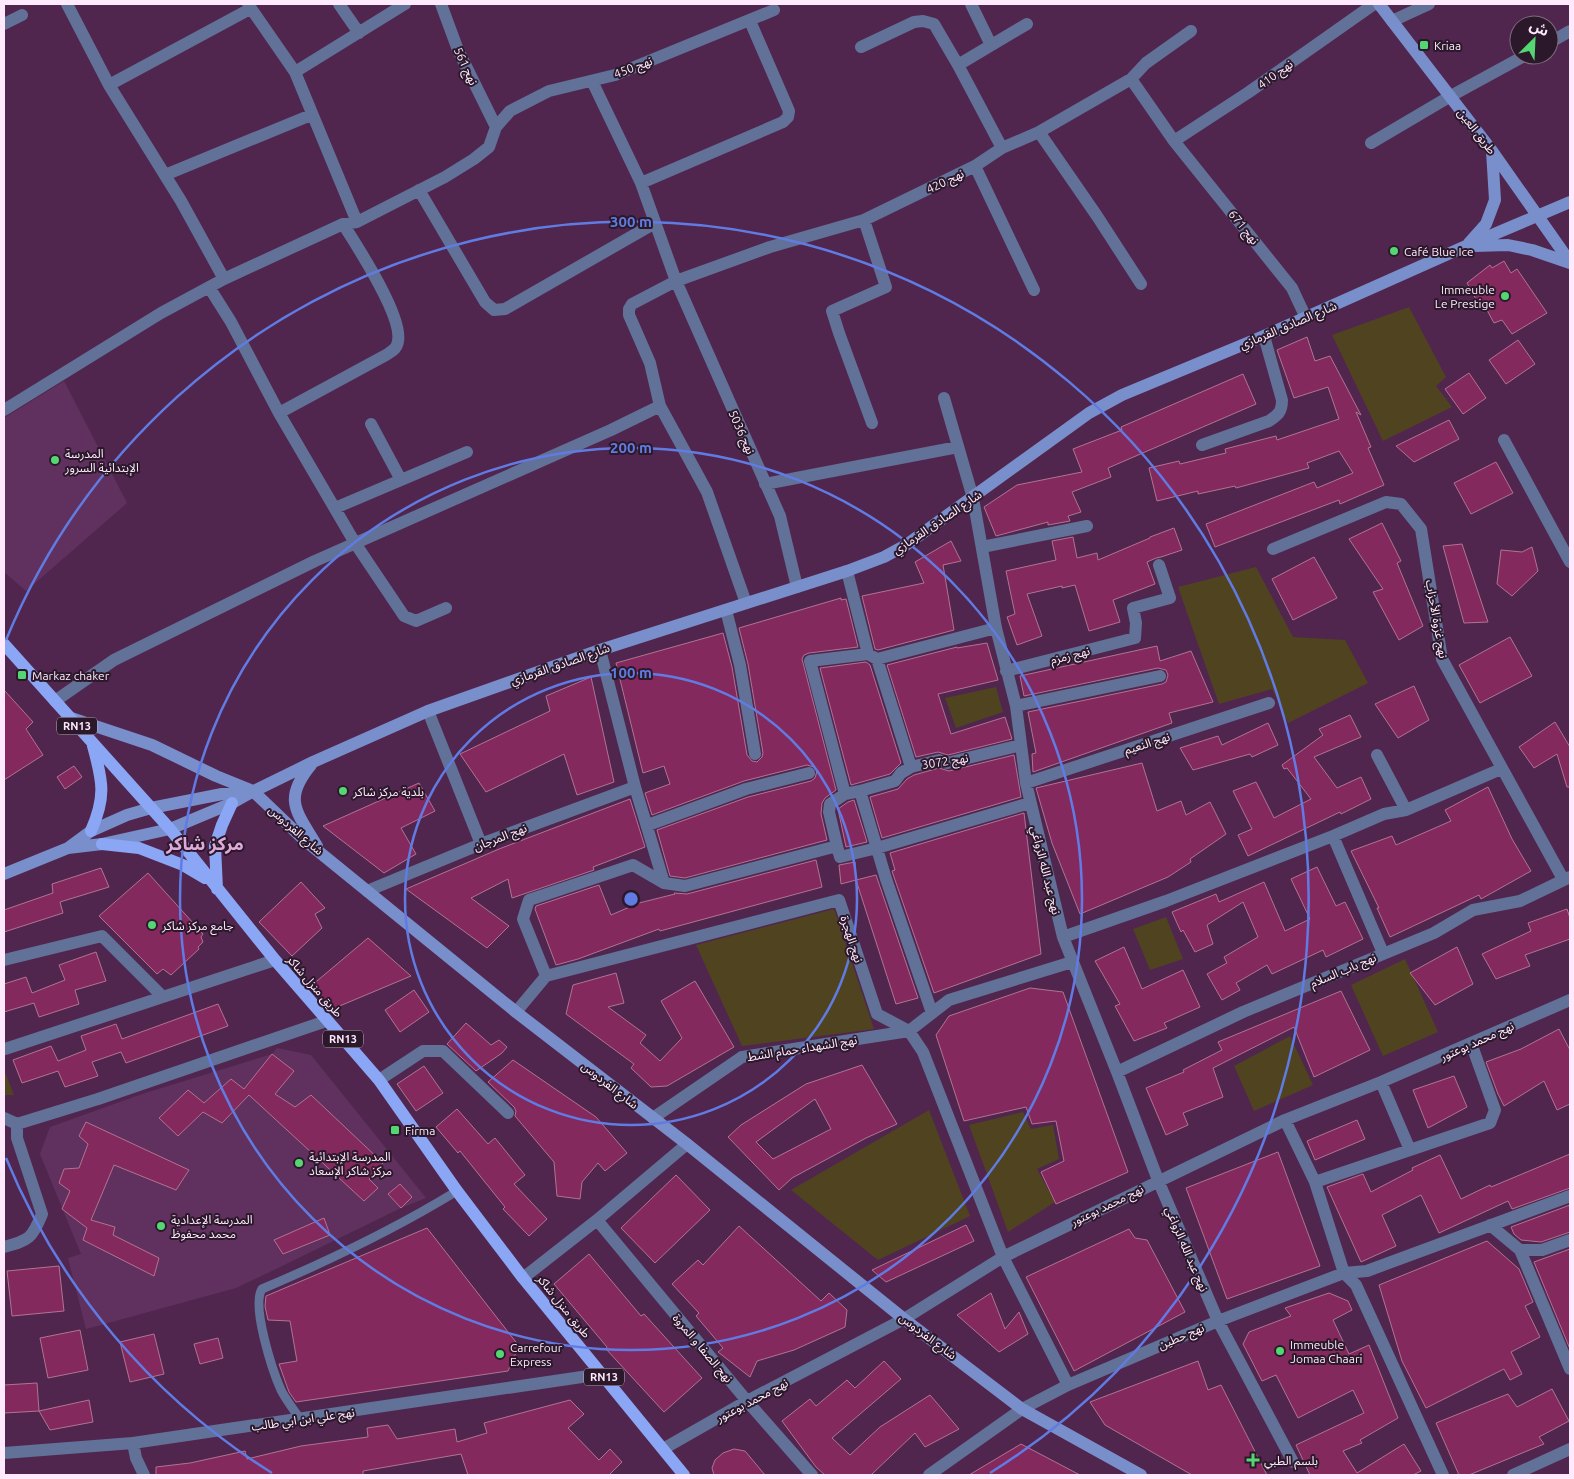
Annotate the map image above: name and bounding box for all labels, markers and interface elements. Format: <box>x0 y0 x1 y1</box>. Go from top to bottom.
north arrow <box>1509 15 1559 65</box>
text: ش <box>1527 17 1551 39</box>
marker: Kriaa <box>1418 39 1430 51</box>
place label: Kriaa <box>1434 39 1461 52</box>
street label: نهج 561 <box>449 45 480 88</box>
street label: نهج 450 <box>612 54 655 83</box>
street label: نهج 410 <box>1255 57 1297 93</box>
street label: طريق العين <box>1454 106 1499 158</box>
street label: نهج 420 <box>924 166 967 198</box>
street label: نهج 671 <box>1224 207 1262 249</box>
text: 300 m <box>610 213 652 230</box>
marker: Café Blue Ice <box>1388 245 1400 257</box>
place label: Café Blue Ice <box>1404 245 1474 258</box>
place label: Immeuble Le Prestige <box>1435 283 1495 310</box>
marker: Immeuble Le Prestige <box>1499 290 1511 302</box>
street label: شارع الصادق القرمازي <box>1237 299 1340 355</box>
street label: نهج 5036 <box>724 408 757 457</box>
text: 200 m <box>610 439 652 456</box>
place label: المدرسة الإبتدائية السرور <box>64 447 139 476</box>
marker: المدرسة الإبتدائية السرور <box>49 454 61 466</box>
street label: شارع الصادق القرمازي <box>890 487 986 560</box>
street label: نهج غزوة الأحزاب <box>1421 579 1450 660</box>
street label: شارع الصادق القرمازي <box>509 641 613 691</box>
street label: نهج زمزم <box>1049 644 1092 669</box>
text: 100 m <box>610 664 652 681</box>
marker: Markaz chaker <box>16 669 28 681</box>
place label: Markaz chaker <box>32 669 110 682</box>
road number: RN13 <box>57 718 97 734</box>
street label: نهج النعيم <box>1122 729 1172 759</box>
street label: نهج 3072 <box>921 751 970 774</box>
marker: بلدية مركز شاكر <box>337 785 349 797</box>
place label: بلدية مركز شاكر <box>352 785 424 799</box>
street label: شارع الفردوس <box>264 803 326 859</box>
street label: نهج المرجان <box>472 821 529 856</box>
street label: نهج عبد الله الزواغي <box>1025 824 1063 917</box>
district label: مركز شاكر <box>165 833 244 855</box>
centre of rings <box>622 890 640 908</box>
street label: نهج الهجرة <box>835 914 866 965</box>
marker: جامع مركز شاكر <box>146 919 158 931</box>
place label: جامع مركز شاكر <box>161 919 234 935</box>
street label: نهج باب السلام <box>1308 950 1379 992</box>
street label: طريق منزل شاكر <box>283 952 345 1021</box>
street label: نهج محمد بوعتور <box>1437 1019 1517 1066</box>
road number: RN13 <box>323 1030 363 1048</box>
street label: نهج الشهداء حمام الشط <box>746 1033 858 1066</box>
street label: شارع الفردوس <box>577 1059 641 1113</box>
marker: Firma <box>389 1124 401 1136</box>
place label: Firma <box>405 1124 435 1137</box>
place label: المدرسة الإبتدائية مركز شاكر الإسعاد <box>309 1150 392 1179</box>
marker: المدرسة الإبتدائية مركز شاكر الإسعاد <box>293 1157 305 1169</box>
street label: نهج محمد بوعتور <box>1068 1182 1147 1231</box>
street label: نهج عبد الله الزواغي <box>1160 1205 1211 1295</box>
place label: المدرسة الإعدادية محمد محفوظ <box>171 1213 253 1241</box>
marker: المدرسة الإعدادية محمد محفوظ <box>155 1220 167 1232</box>
street label: طريق منزل شاكر <box>532 1271 593 1341</box>
street label: شارع الفردوس <box>895 1310 959 1364</box>
street label: نهج الصفا و المروة <box>668 1311 735 1387</box>
street label: نهج حطين <box>1156 1321 1207 1354</box>
place label: Immeuble Jomaa Chaari <box>1290 1338 1362 1365</box>
place label: Carrefour Express <box>510 1341 563 1368</box>
marker: Immeuble Jomaa Chaari <box>1274 1345 1286 1357</box>
marker: Carrefour Express <box>494 1348 506 1360</box>
road number: RN13 <box>584 1368 624 1385</box>
street label: نهج محمد بوعتور <box>713 1376 791 1427</box>
street label: نهج علي ابن ابي طالب <box>251 1405 356 1436</box>
marker: بلسم الطبي <box>1246 1453 1260 1467</box>
place label: بلسم الطبي <box>1264 1454 1318 1470</box>

